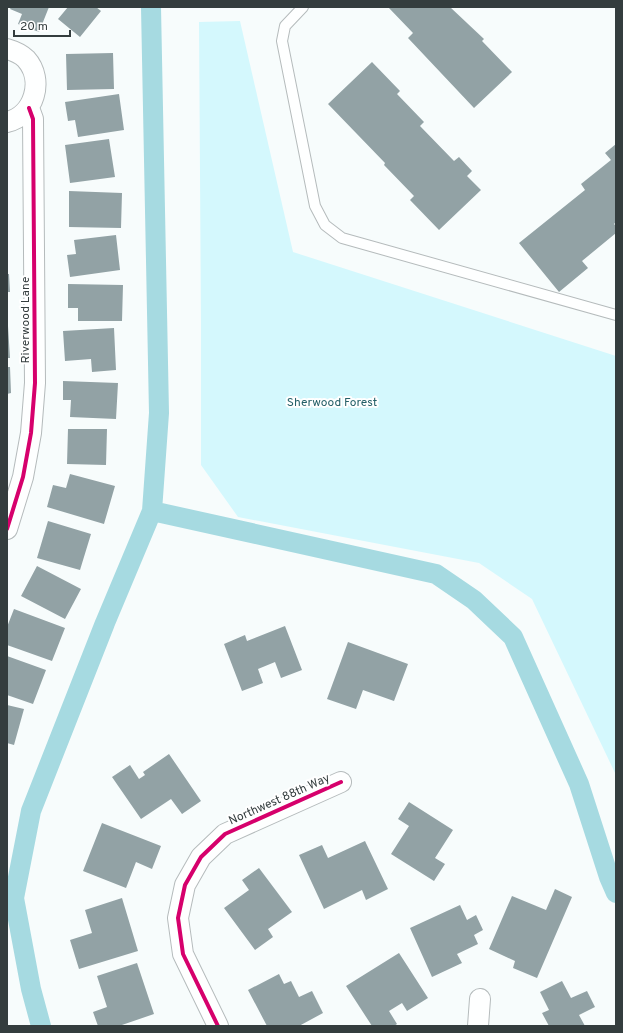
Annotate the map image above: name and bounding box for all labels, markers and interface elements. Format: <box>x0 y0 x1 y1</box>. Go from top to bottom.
scale bar <box>14 12 70 38</box>
text: 20 m <box>20 19 48 35</box>
street label: Riverwood Lane <box>18 277 34 363</box>
park label: Sherwood Forest <box>287 395 377 411</box>
street label: Northwest 88th Way <box>226 770 332 829</box>

